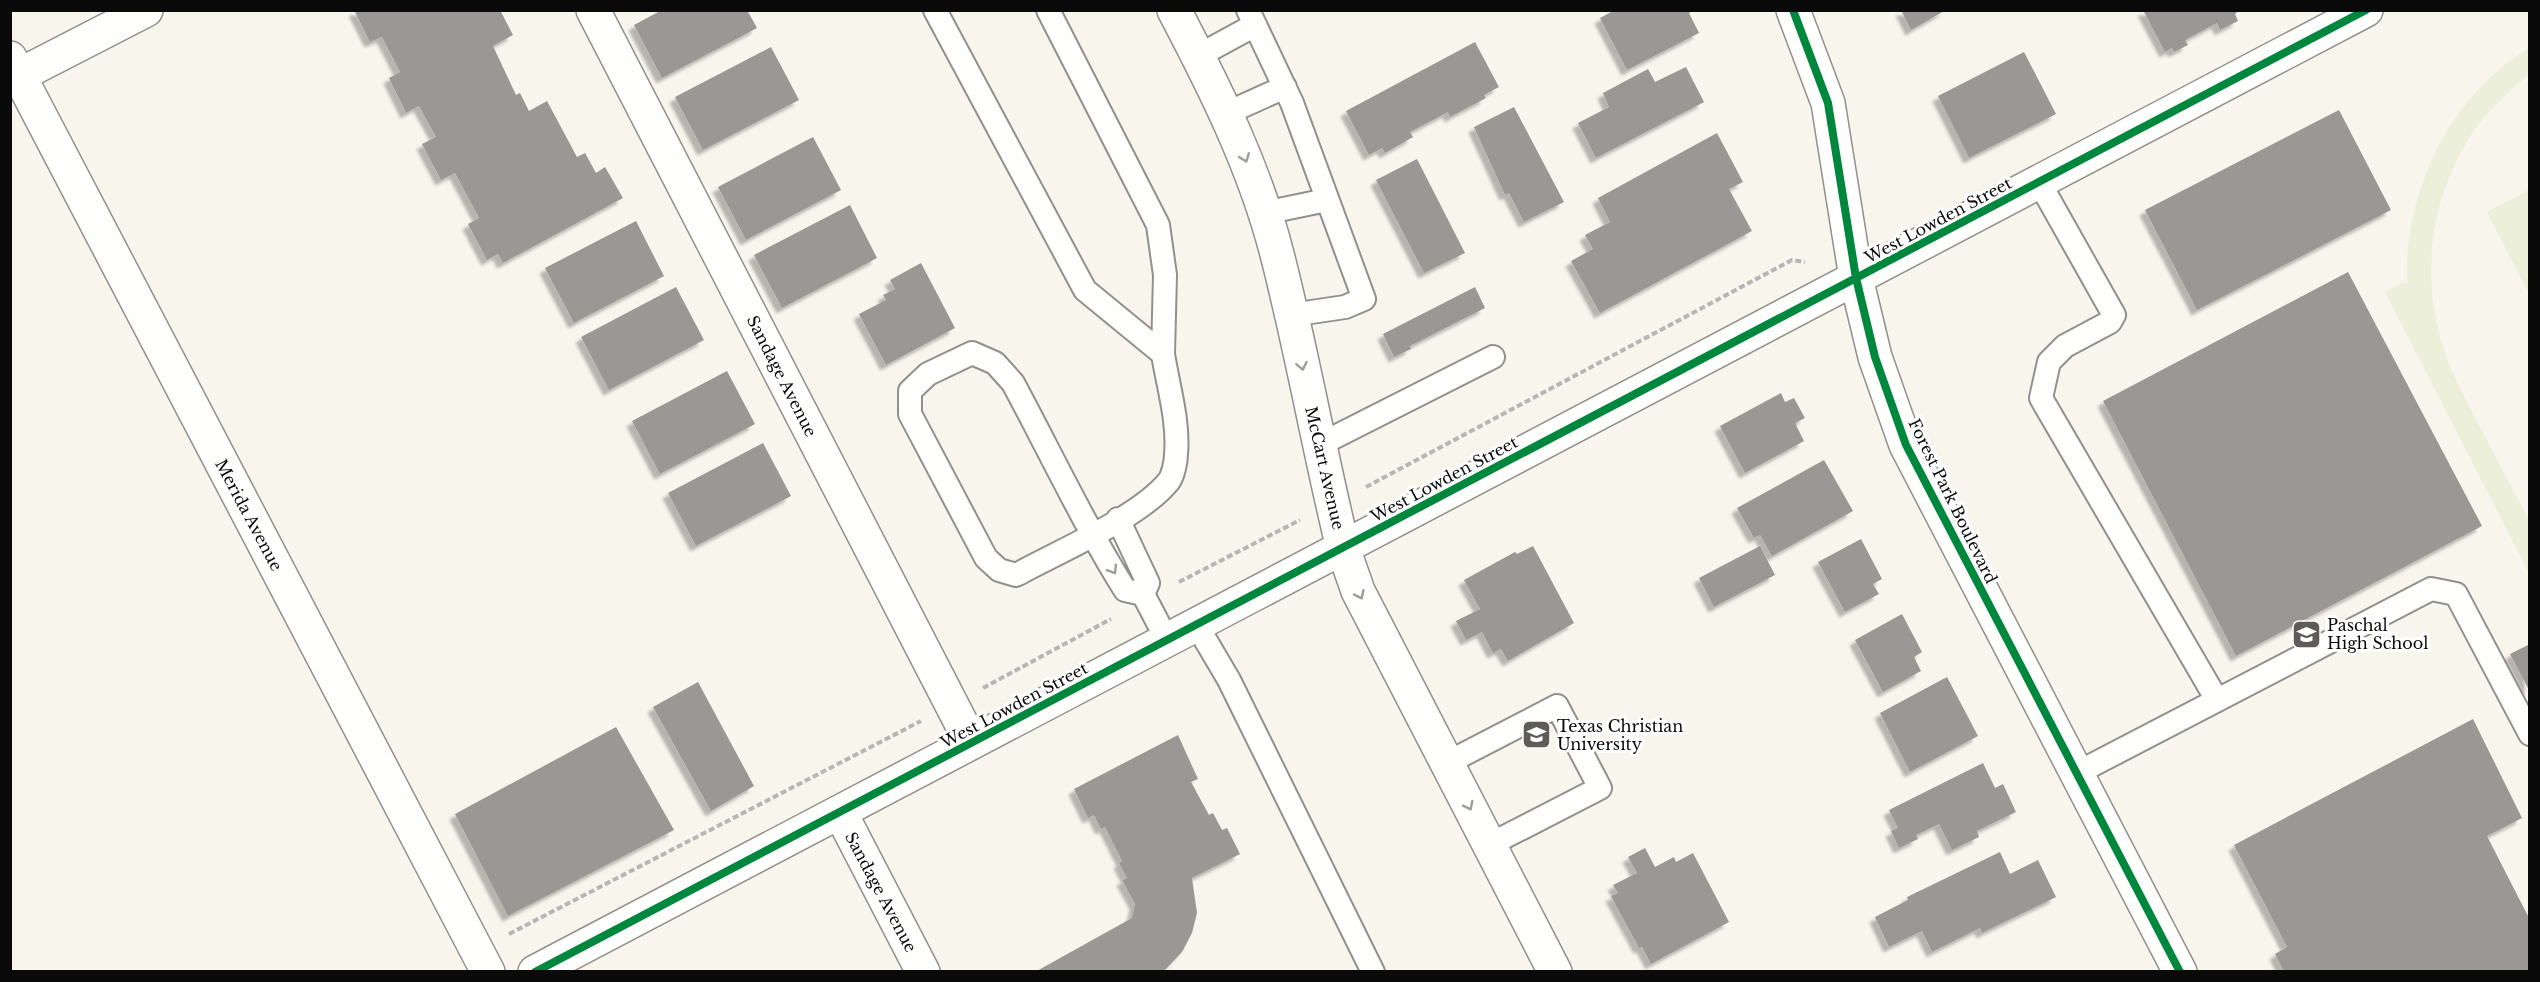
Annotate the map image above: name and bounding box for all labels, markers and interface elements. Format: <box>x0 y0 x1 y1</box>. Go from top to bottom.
one-way arrow <box>1238 152 1250 163</box>
street label: West Lowden Street <box>1860 173 2015 268</box>
street label: Sandage Avenue <box>743 312 821 440</box>
one-way arrow <box>1295 361 1308 371</box>
street label: McCart Avenue <box>1301 404 1349 532</box>
street label: Forest Park Boulevard <box>1904 415 2002 587</box>
street label: West Lowden Street <box>1366 432 1521 527</box>
street label: Merida Avenue <box>211 456 287 574</box>
one-way arrow <box>1106 564 1118 574</box>
one-way arrow <box>1353 589 1365 600</box>
place label: Paschal High School <box>2327 615 2428 653</box>
school or university icon: Paschal High School <box>2290 618 2322 650</box>
street label: West Lowden Street <box>936 658 1091 753</box>
place label: Texas Christian University <box>1557 716 1683 754</box>
school or university icon: Texas Christian University <box>1520 719 1552 751</box>
one-way arrow <box>1462 799 1473 810</box>
street label: Sandage Avenue <box>841 828 921 956</box>

